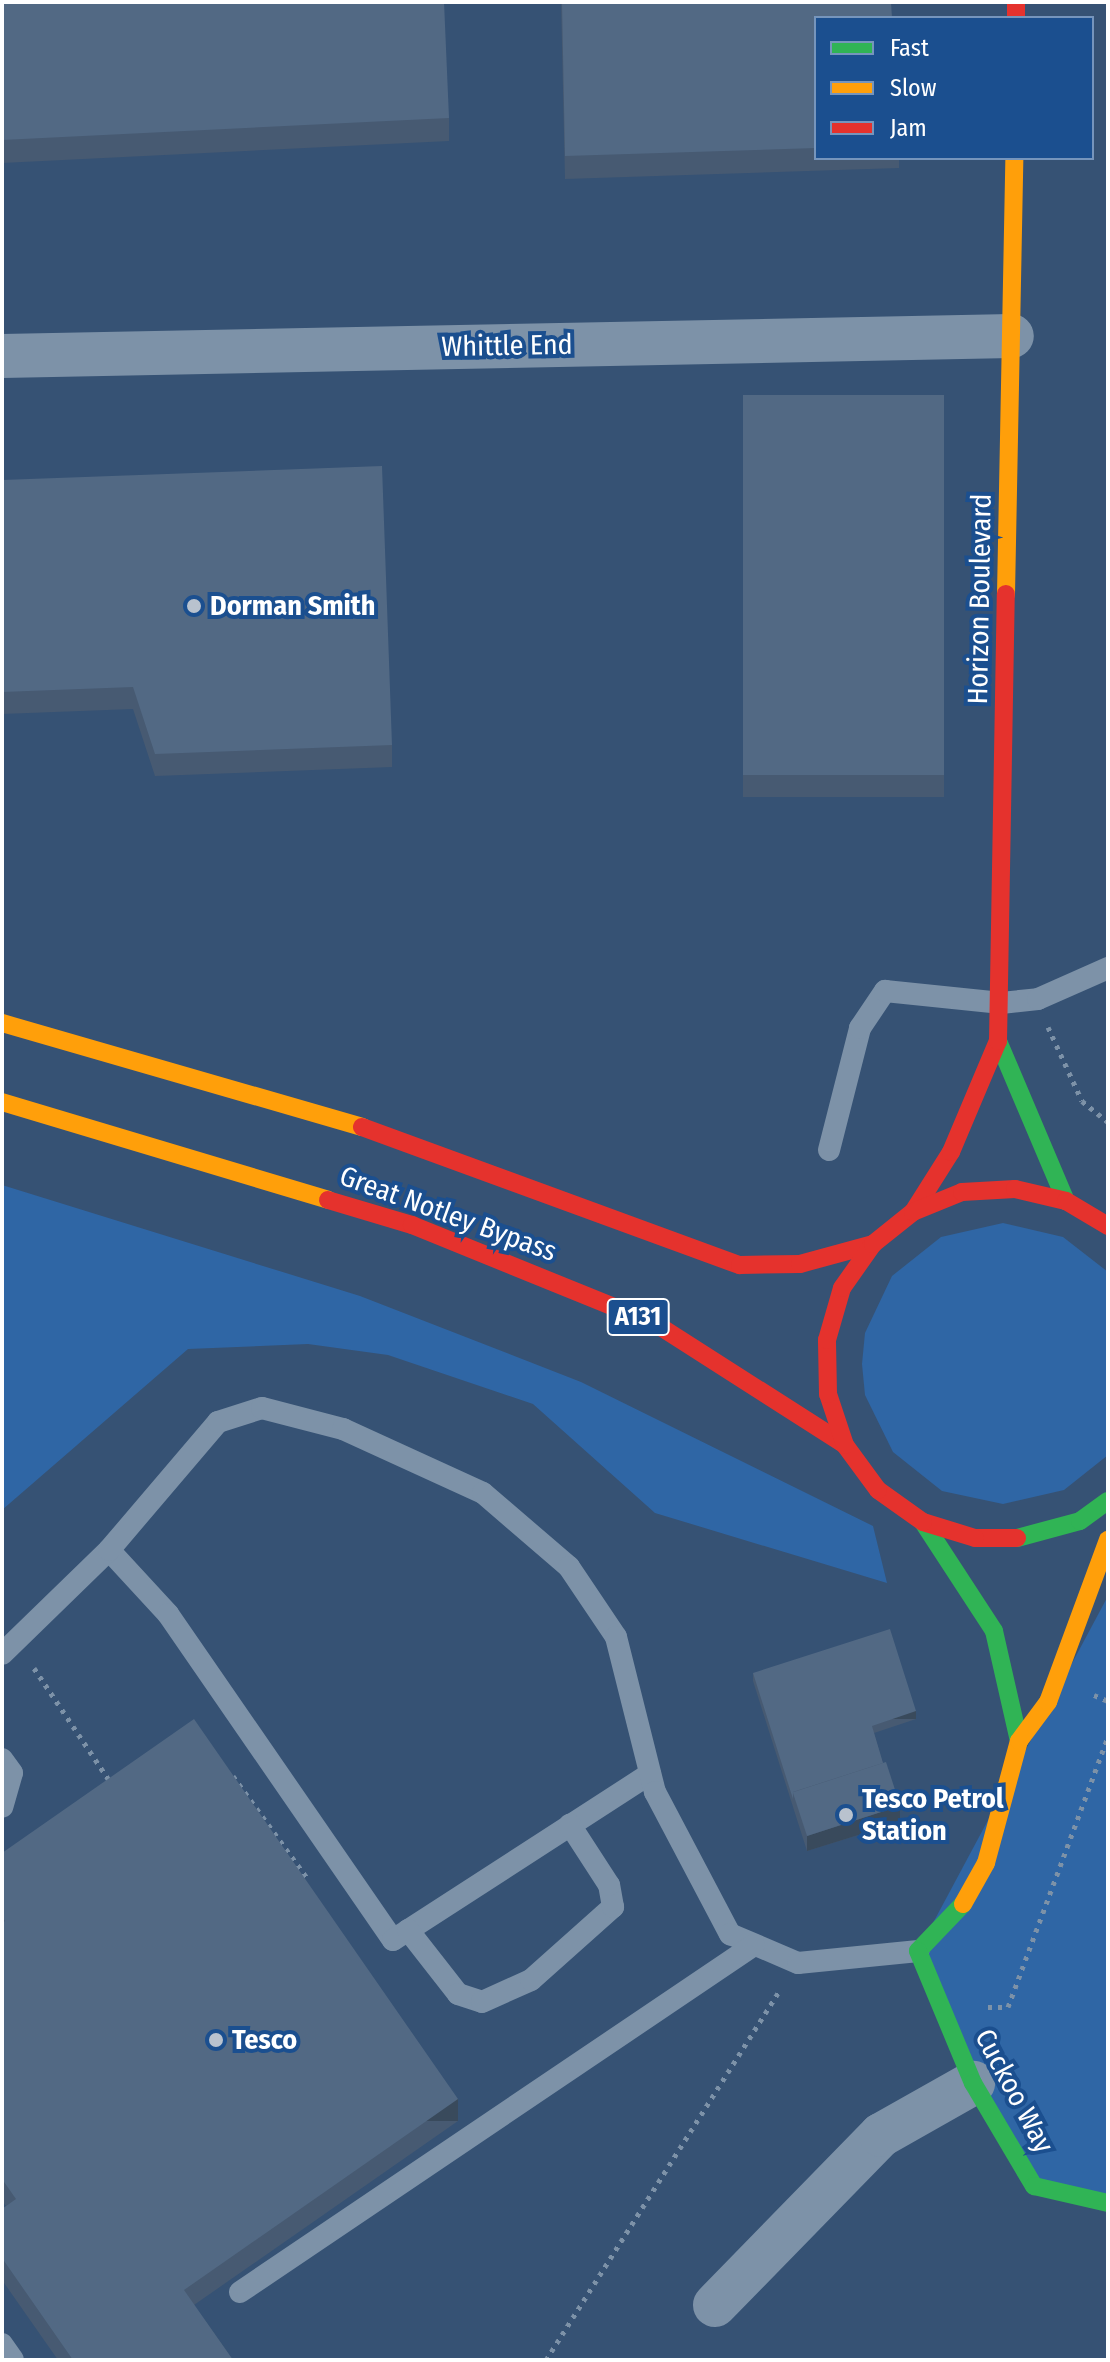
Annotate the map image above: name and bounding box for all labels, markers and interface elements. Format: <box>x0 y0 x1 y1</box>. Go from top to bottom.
legend <box>814 16 1094 160</box>
text: Fast <box>890 34 929 62</box>
text: Slow <box>890 74 936 102</box>
text: Jam <box>890 114 927 142</box>
street label: Whittle End <box>441 328 573 364</box>
street label: Horizon Boulevard <box>961 493 999 705</box>
place label: Dorman Smith <box>210 589 375 623</box>
marker: Dorman Smith <box>185 597 203 615</box>
street label: Great Notley Bypass <box>335 1159 561 1269</box>
road number: A131 <box>606 1295 670 1339</box>
place label: Tesco Petrol Station <box>862 1782 1004 1848</box>
marker: Tesco Petrol Station <box>837 1806 855 1824</box>
place label: Tesco <box>232 2023 297 2057</box>
street label: Cuckoo Way <box>967 2023 1061 2159</box>
marker: Tesco <box>207 2031 225 2049</box>

